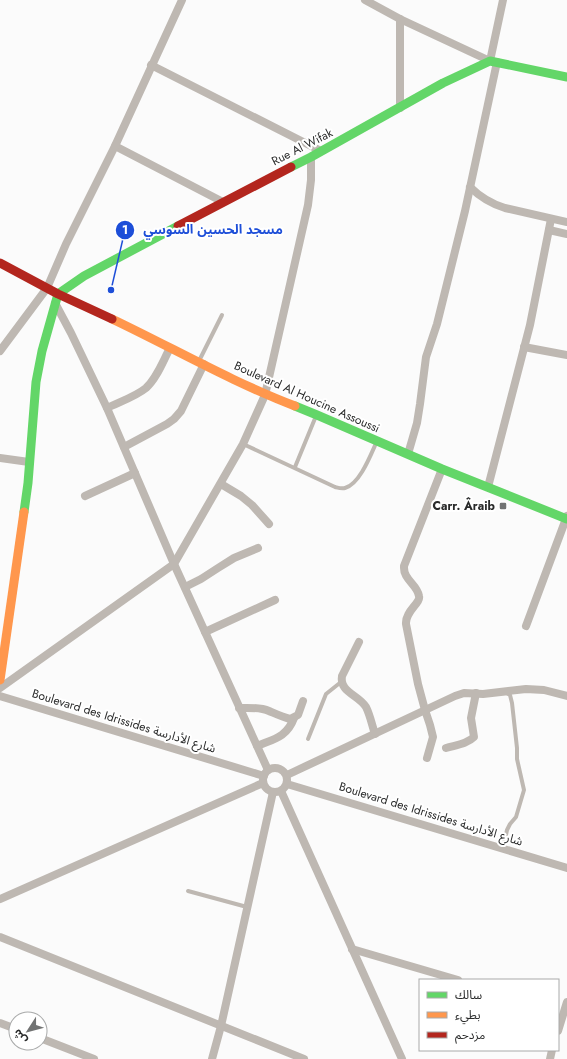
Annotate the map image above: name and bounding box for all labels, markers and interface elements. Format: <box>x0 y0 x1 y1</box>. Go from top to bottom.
street label: Rue Al Wifak <box>268 124 336 170</box>
callout: مسجد الحسين السوسي <box>115 217 291 242</box>
text: مسجد الحسين السوسي <box>143 220 283 240</box>
text: 1 <box>122 221 128 239</box>
street label: Boulevard Al Houcine Assoussi <box>231 357 383 437</box>
place label: Carr. Âraib <box>433 496 496 515</box>
marker: Carr. Âraib <box>498 501 508 511</box>
street label: Boulevard des Idrissides شارع الأدارسة <box>30 684 218 758</box>
street label: Boulevard des Idrissides شارع الأدارسة <box>337 777 525 851</box>
legend <box>419 979 559 1051</box>
text: سالك <box>455 986 482 1004</box>
text: بطيء <box>455 1006 481 1025</box>
north arrow <box>8 1011 48 1051</box>
text: ش <box>9 1026 31 1048</box>
text: مزدحم <box>455 1026 485 1044</box>

